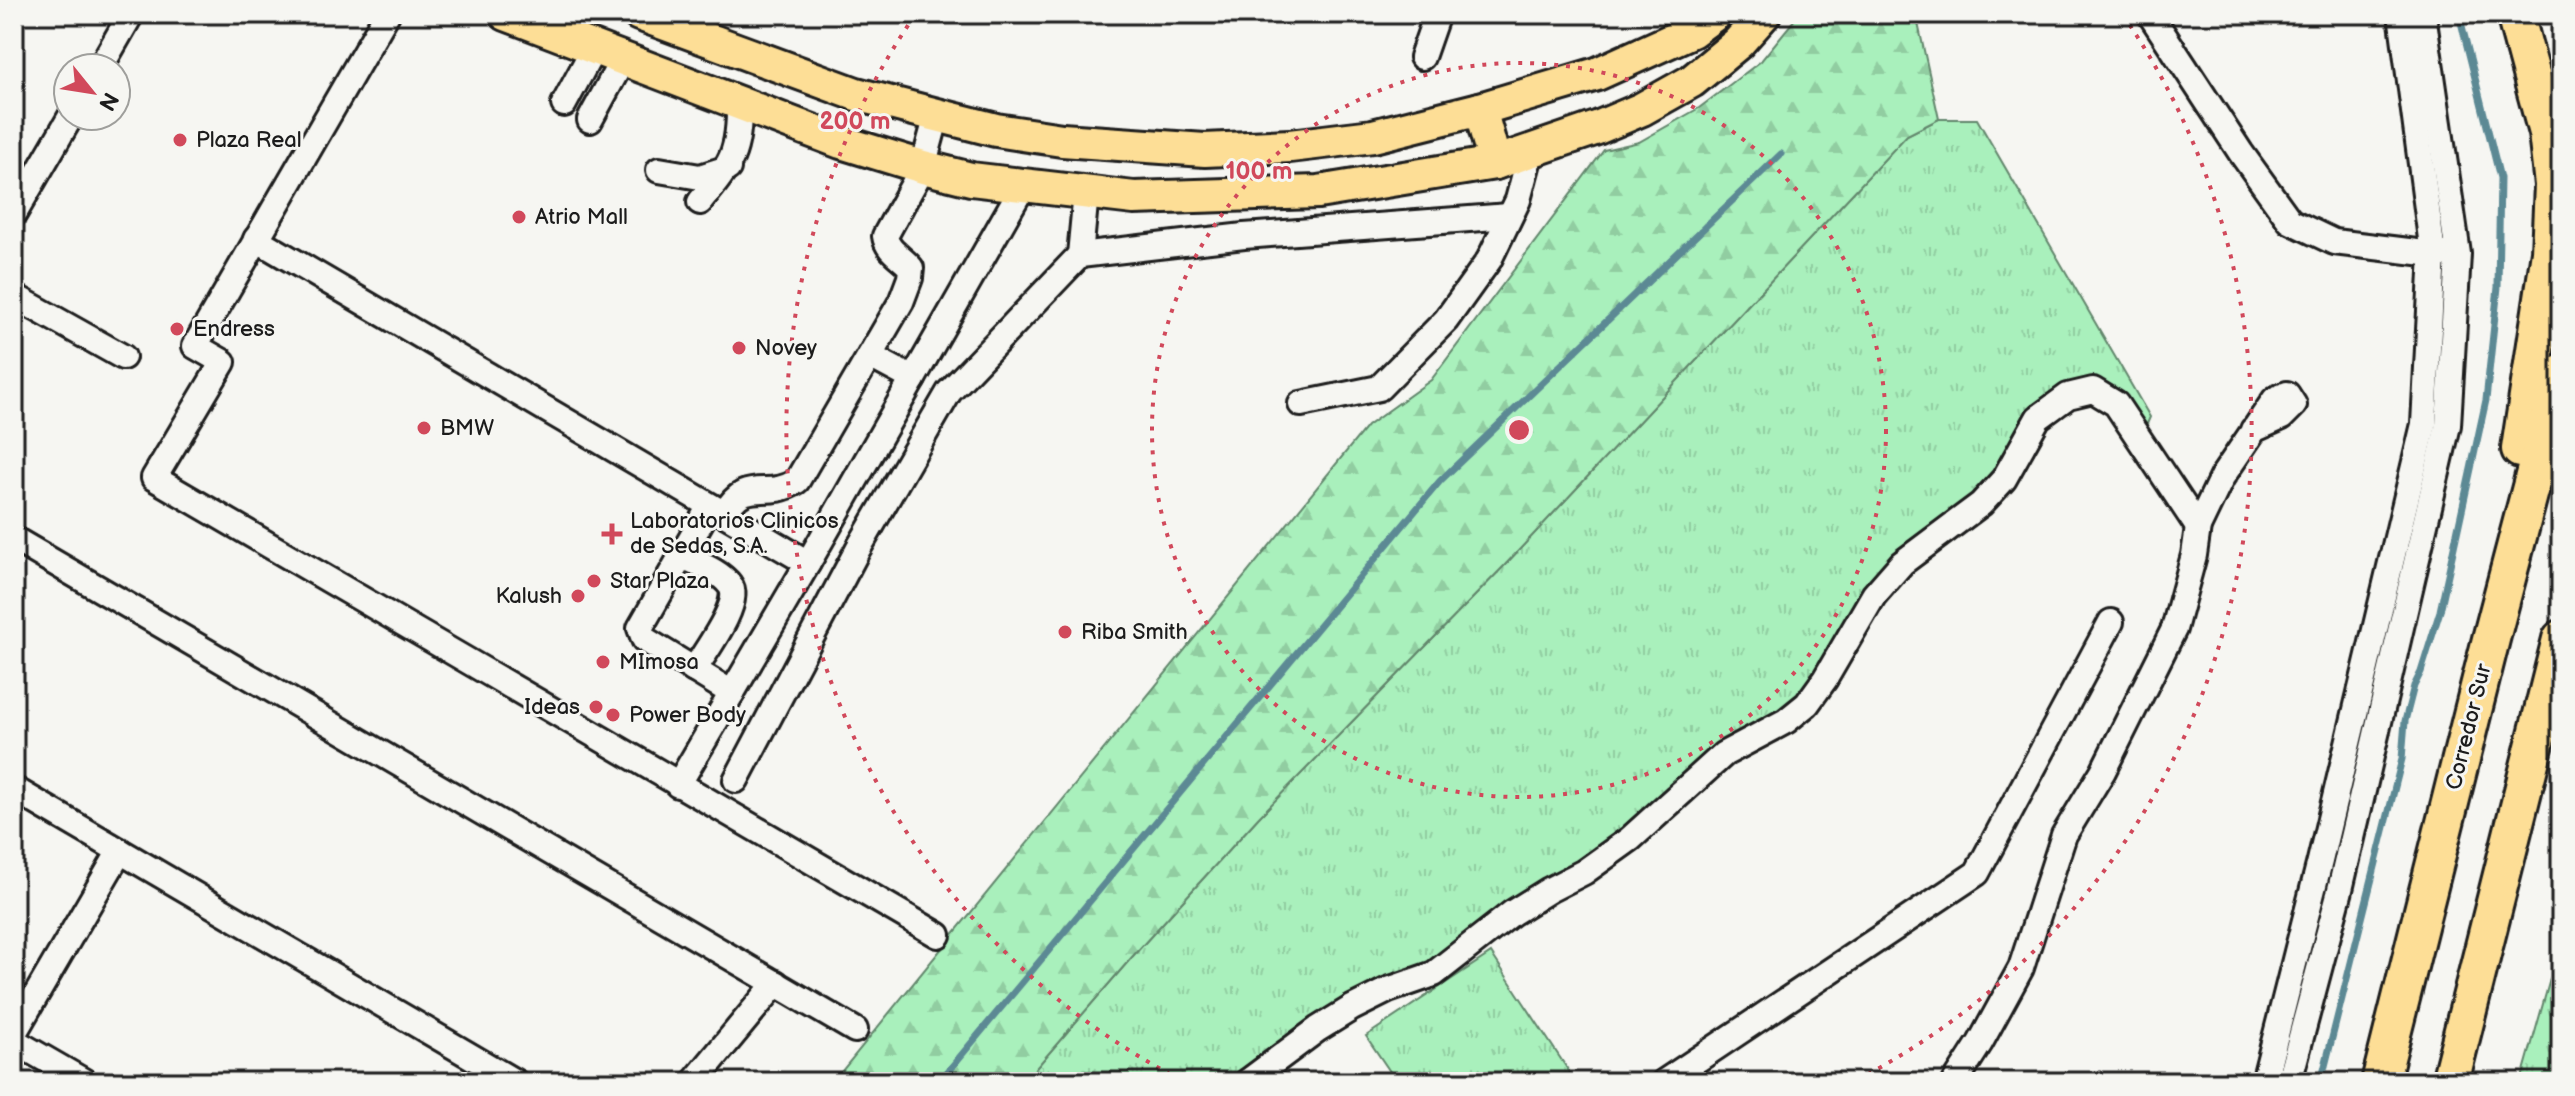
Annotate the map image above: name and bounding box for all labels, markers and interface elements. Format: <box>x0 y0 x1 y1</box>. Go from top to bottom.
north arrow <box>52 52 132 132</box>
text: N <box>92 87 124 115</box>
text: 200 m <box>820 107 890 136</box>
place label: Plaza Real <box>196 127 302 154</box>
marker: Plaza Real <box>171 131 189 149</box>
text: 100 m <box>1226 157 1292 186</box>
place label: Atrio Mall <box>535 204 628 231</box>
marker: Atrio Mall <box>510 208 528 226</box>
place label: Endress <box>193 316 275 343</box>
marker: Endress <box>168 320 186 338</box>
place label: Novey <box>755 335 817 362</box>
marker: Novey <box>730 339 748 357</box>
place label: BMW <box>440 415 494 442</box>
centre of rings <box>1505 416 1533 444</box>
marker: BMW <box>415 419 433 437</box>
place label: Laboratorios Clinicos de Sedas, S.A. <box>630 508 839 560</box>
marker: Laboratorios Clinicos de Sedas, S.A. <box>601 523 623 545</box>
place label: Star Plaza <box>610 568 709 595</box>
marker: Star Plaza <box>585 572 603 590</box>
place label: Kalush <box>495 583 562 610</box>
marker: Kalush <box>569 587 587 605</box>
place label: Riba Smith <box>1081 619 1188 646</box>
marker: Riba Smith <box>1056 623 1074 641</box>
place label: MImosa <box>619 649 699 676</box>
marker: MImosa <box>594 653 612 671</box>
street label: Corredor Sur <box>2440 660 2498 793</box>
place label: Ideas <box>524 694 580 721</box>
marker: Ideas <box>587 698 605 716</box>
place label: Power Body <box>629 702 746 729</box>
marker: Power Body <box>604 706 622 724</box>

